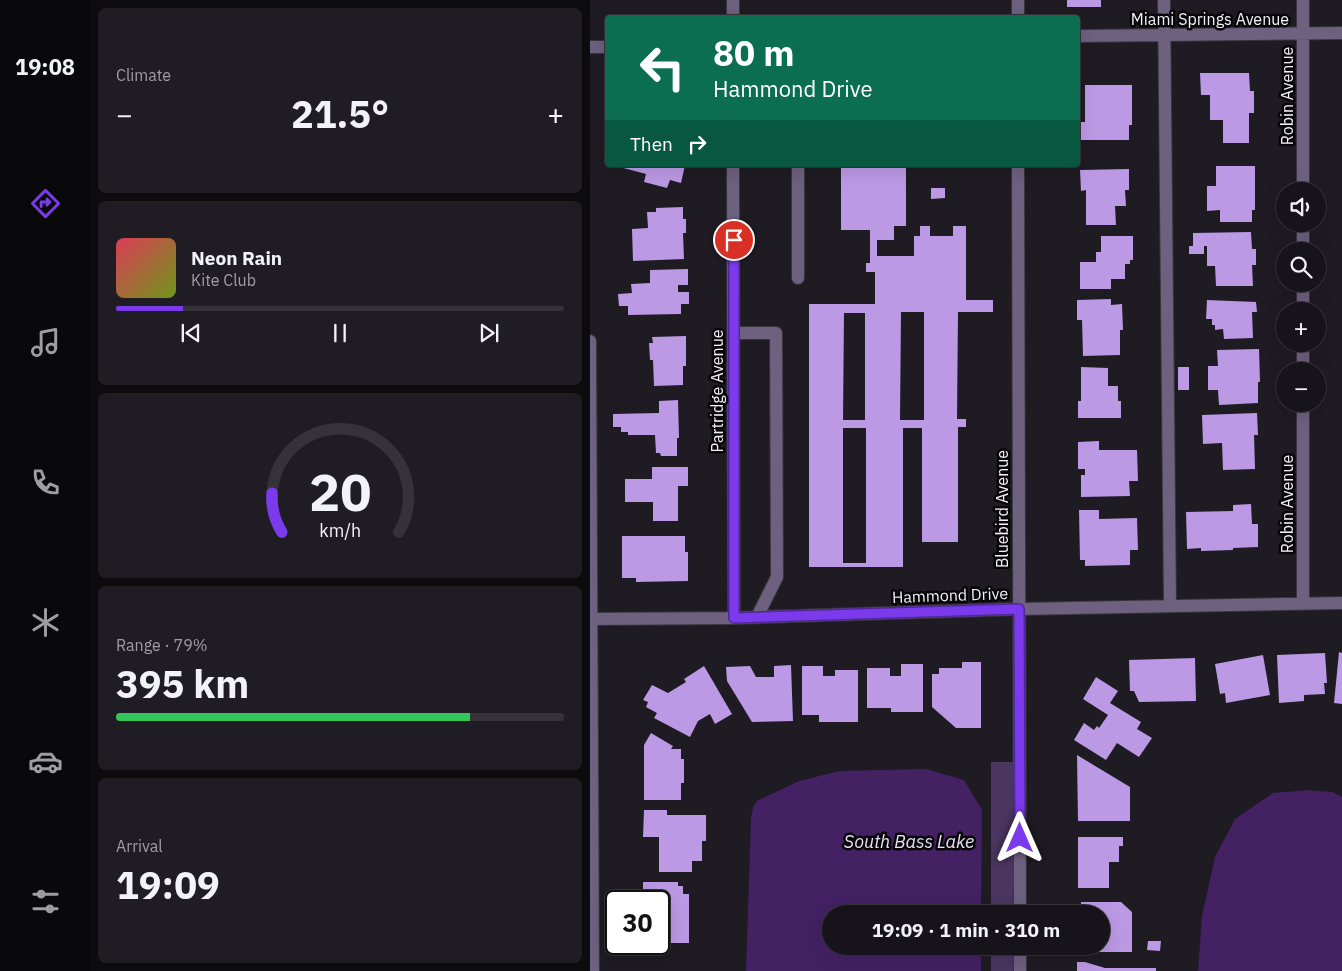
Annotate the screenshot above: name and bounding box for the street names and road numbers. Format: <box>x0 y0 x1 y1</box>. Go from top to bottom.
street label: Miami Springs Avenue <box>1131 9 1289 29</box>
street label: Robin Avenue <box>1277 47 1297 145</box>
street label: Partridge Avenue <box>707 329 727 453</box>
street label: Bluebird Avenue <box>992 450 1012 568</box>
street label: Robin Avenue <box>1277 455 1297 553</box>
street label: Hammond Drive <box>892 583 1009 607</box>

